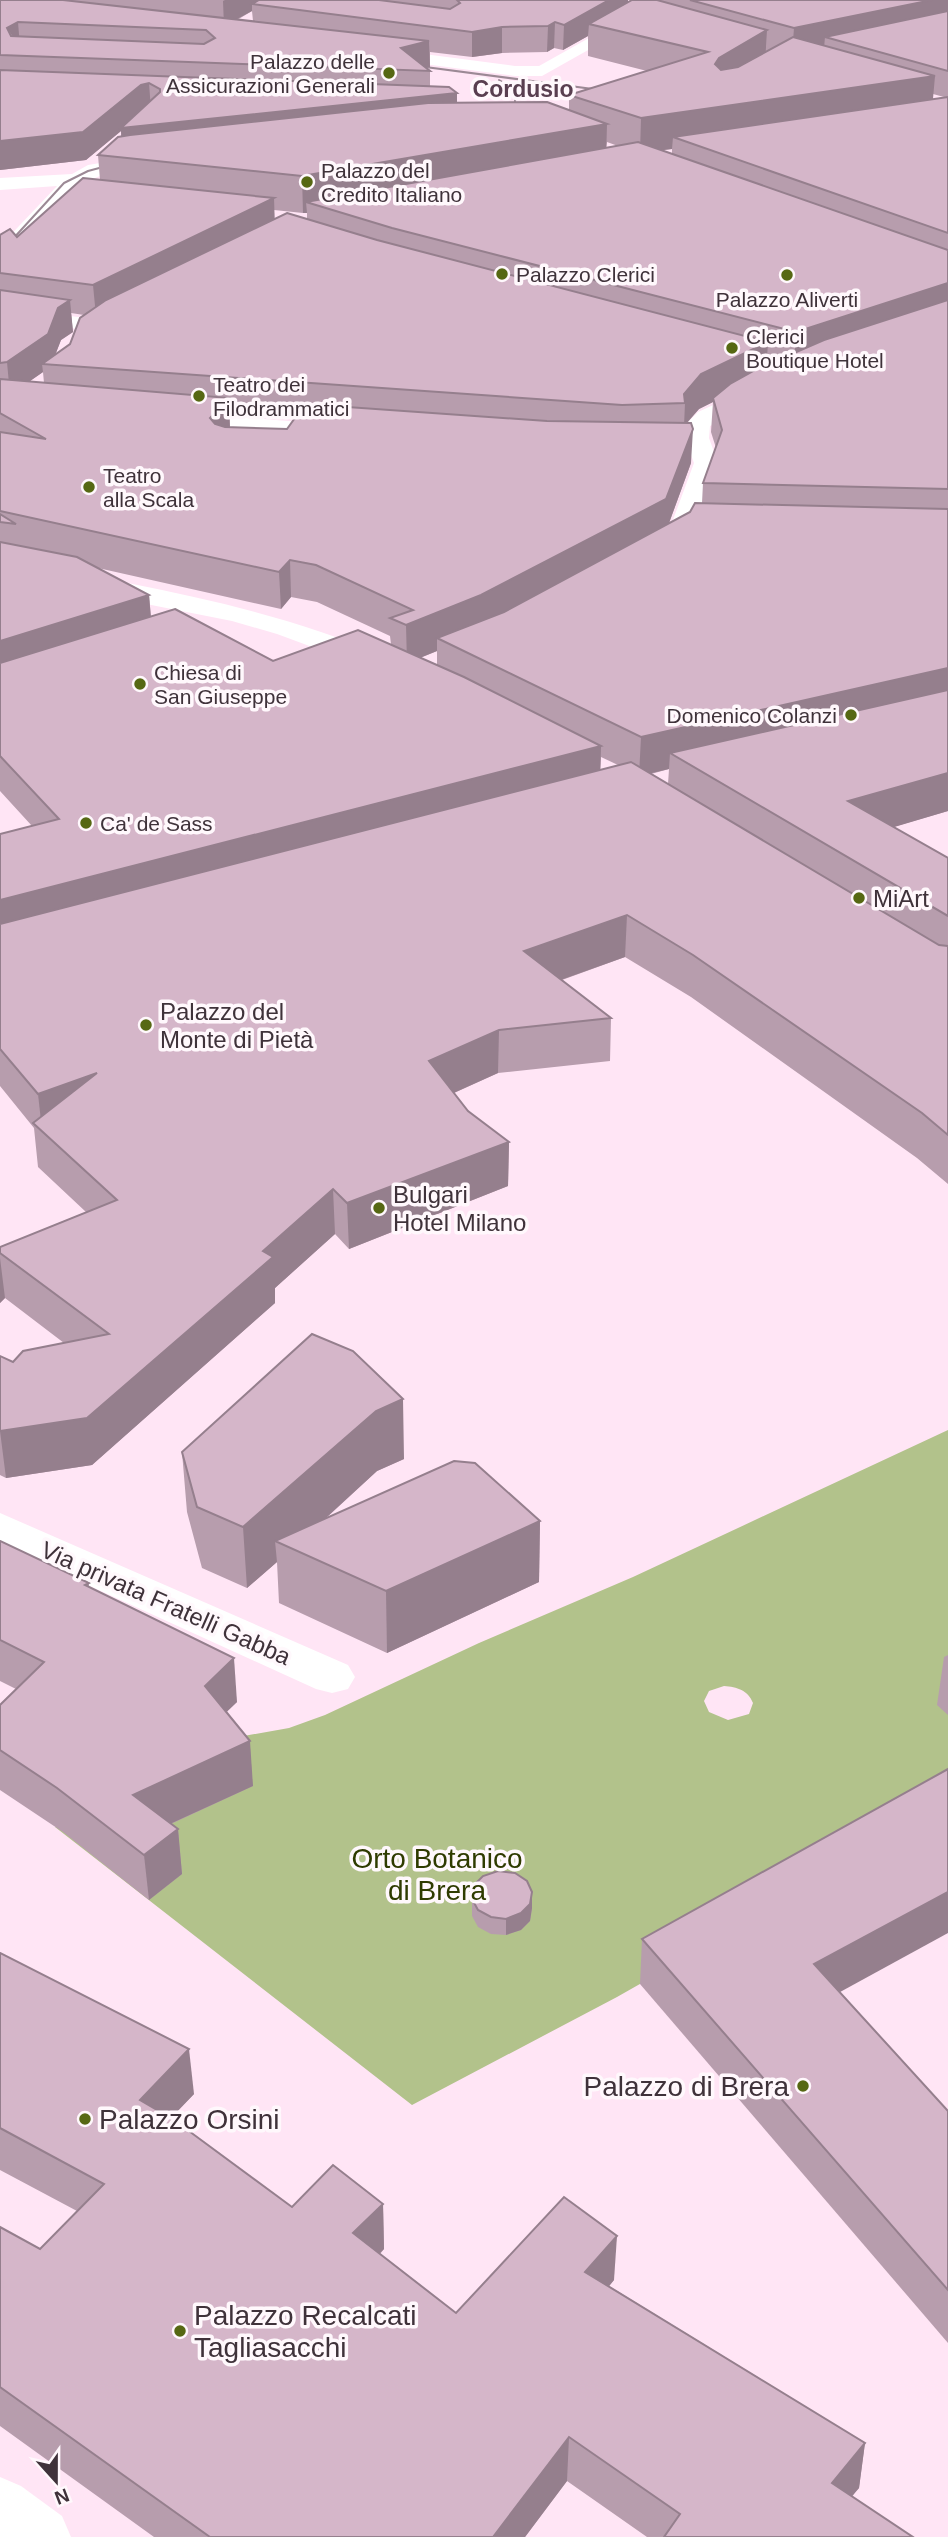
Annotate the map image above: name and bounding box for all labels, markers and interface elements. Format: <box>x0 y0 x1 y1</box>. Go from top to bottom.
place label: Palazzo delle Assicurazioni Generali <box>166 50 375 97</box>
marker: Palazzo delle Assicurazioni Generali <box>381 65 397 81</box>
district label: Cordusio <box>473 76 573 102</box>
place label: Palazzo del Credito Italiano <box>321 159 462 206</box>
marker: Palazzo del Credito Italiano <box>299 174 315 190</box>
place label: Palazzo Clerici <box>516 263 655 286</box>
marker: Palazzo Clerici <box>494 266 510 282</box>
marker: Palazzo Aliverti <box>779 267 795 283</box>
place label: Palazzo Aliverti <box>716 288 858 311</box>
place label: Clerici Boutique Hotel <box>746 325 884 372</box>
marker: Clerici Boutique Hotel <box>724 340 740 356</box>
place label: Teatro dei Filodrammatici <box>213 373 350 420</box>
marker: Teatro dei Filodrammatici <box>191 388 207 404</box>
place label: Teatro alla Scala <box>103 464 194 511</box>
marker: Teatro alla Scala <box>81 479 97 495</box>
place label: Chiesa di San Giuseppe <box>154 661 287 708</box>
marker: Chiesa di San Giuseppe <box>132 676 148 692</box>
place label: Domenico Colanzi <box>667 704 837 727</box>
marker: Domenico Colanzi <box>843 707 859 723</box>
place label: Ca' de Sass <box>100 812 213 835</box>
marker: Ca' de Sass <box>78 815 94 831</box>
place label: MiArt <box>873 885 929 912</box>
marker: MiArt <box>851 890 867 906</box>
place label: Palazzo del Monte di Pietà <box>160 998 314 1053</box>
marker: Palazzo del Monte di Pietà <box>138 1017 154 1033</box>
place label: Bulgari Hotel Milano <box>393 1181 526 1236</box>
marker: Bulgari Hotel Milano <box>371 1200 387 1216</box>
street label: Via privata Fratelli Gabba <box>37 1536 296 1671</box>
park label: Orto Botanico di Brera <box>351 1843 523 1906</box>
place label: Palazzo di Brera <box>584 2071 789 2102</box>
marker: Palazzo di Brera <box>795 2078 811 2094</box>
place label: Palazzo Orsini <box>99 2104 280 2135</box>
marker: Palazzo Orsini <box>77 2111 93 2127</box>
place label: Palazzo Recalcati Tagliasacchi <box>194 2300 417 2363</box>
marker: Palazzo Recalcati Tagliasacchi <box>172 2323 188 2339</box>
north arrow <box>21 2446 91 2516</box>
text: N <box>52 2484 72 2509</box>

